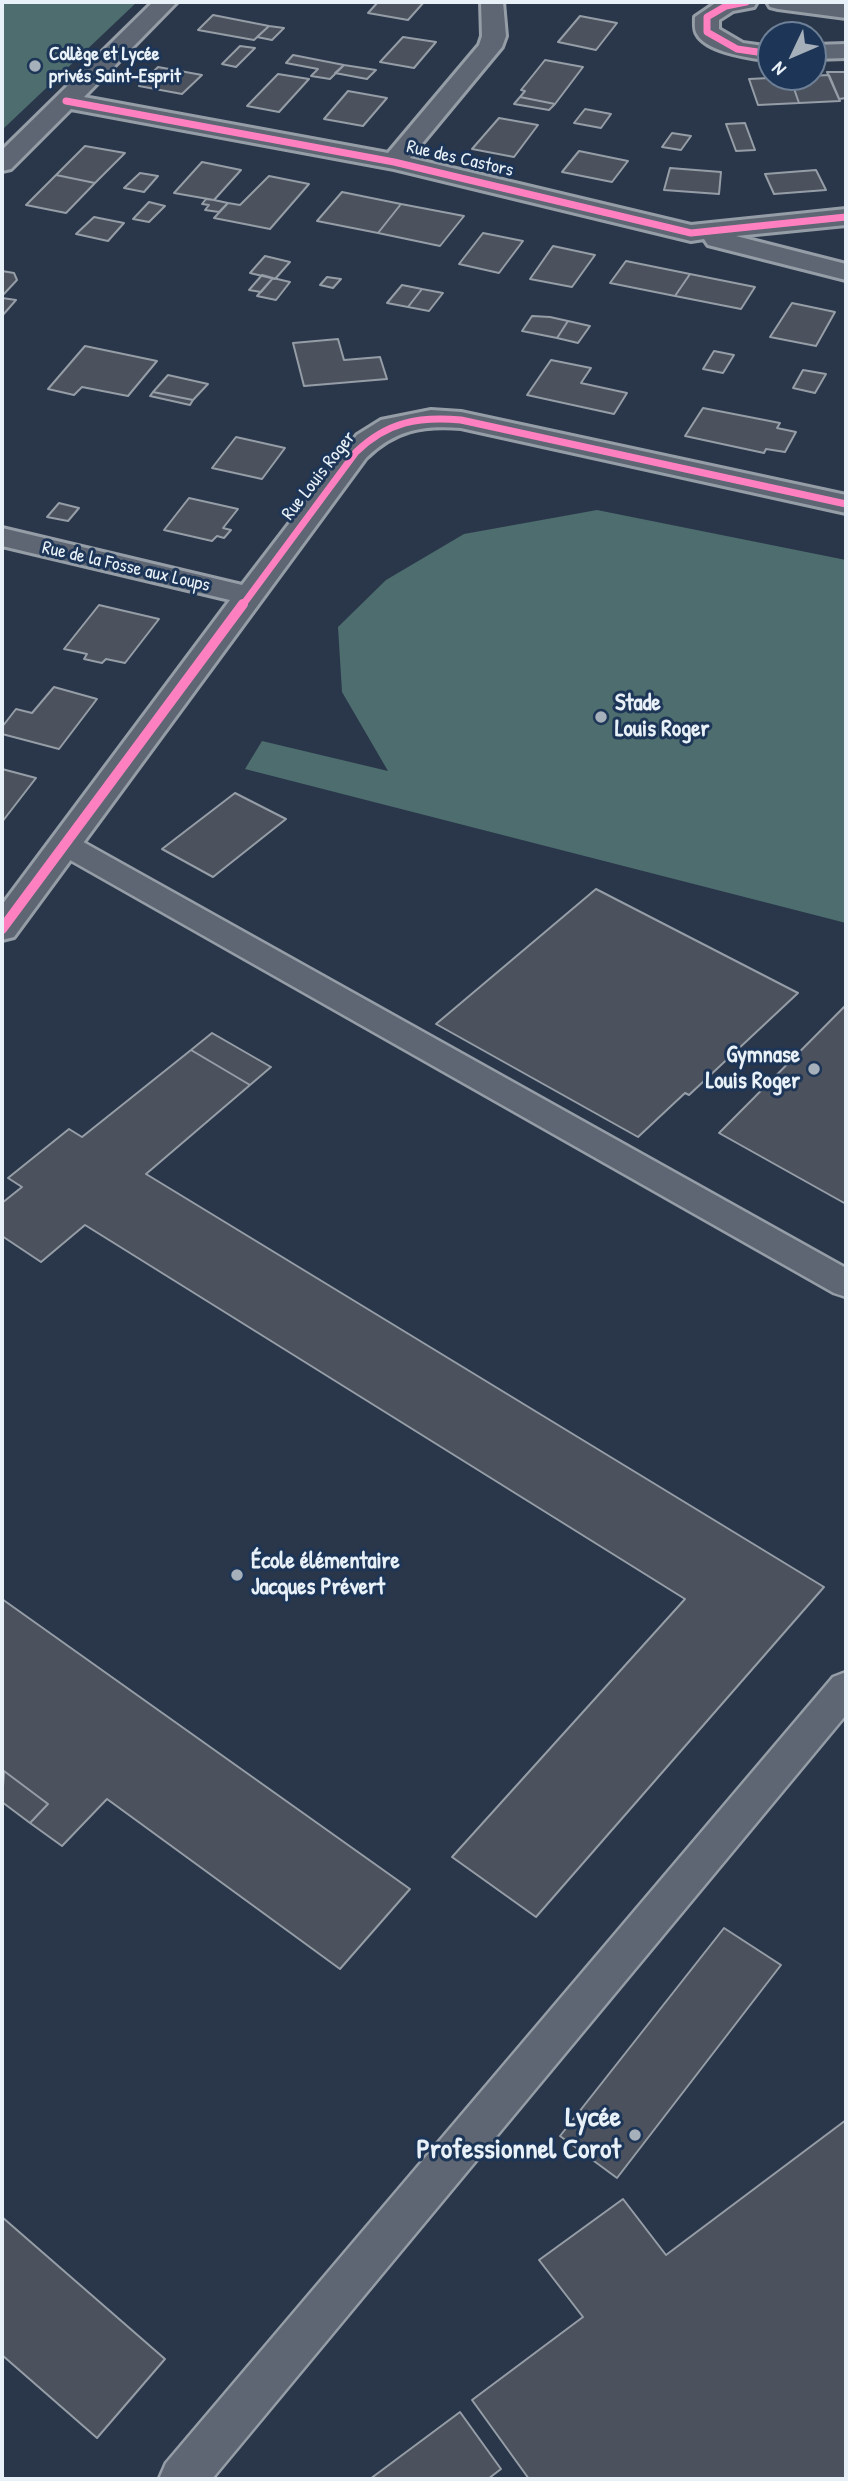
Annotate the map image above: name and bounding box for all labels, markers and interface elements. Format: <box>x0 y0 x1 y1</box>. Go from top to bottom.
north arrow <box>757 21 827 91</box>
place label: Collège et Lycée privés Saint-Esprit <box>49 44 181 88</box>
text: N <box>765 57 791 82</box>
marker: Collège et Lycée privés Saint-Esprit <box>27 58 43 74</box>
street label: Rue des Castors <box>404 136 516 182</box>
street label: Rue Louis Roger <box>277 427 361 525</box>
street label: Rue de la Fosse aux Loups <box>40 537 212 597</box>
place label: Stade Louis Roger <box>615 690 709 744</box>
marker: Stade Louis Roger <box>593 709 609 725</box>
place label: Gymnase Louis Roger <box>706 1042 800 1096</box>
marker: Gymnase Louis Roger <box>806 1061 822 1077</box>
place label: École élémentaire Jacques Prévert <box>251 1548 400 1602</box>
marker: École élémentaire Jacques Prévert <box>229 1567 245 1583</box>
place label: Lycée Professionnel Corot <box>416 2102 621 2168</box>
marker: Lycée Professionnel Corot <box>627 2127 643 2143</box>

